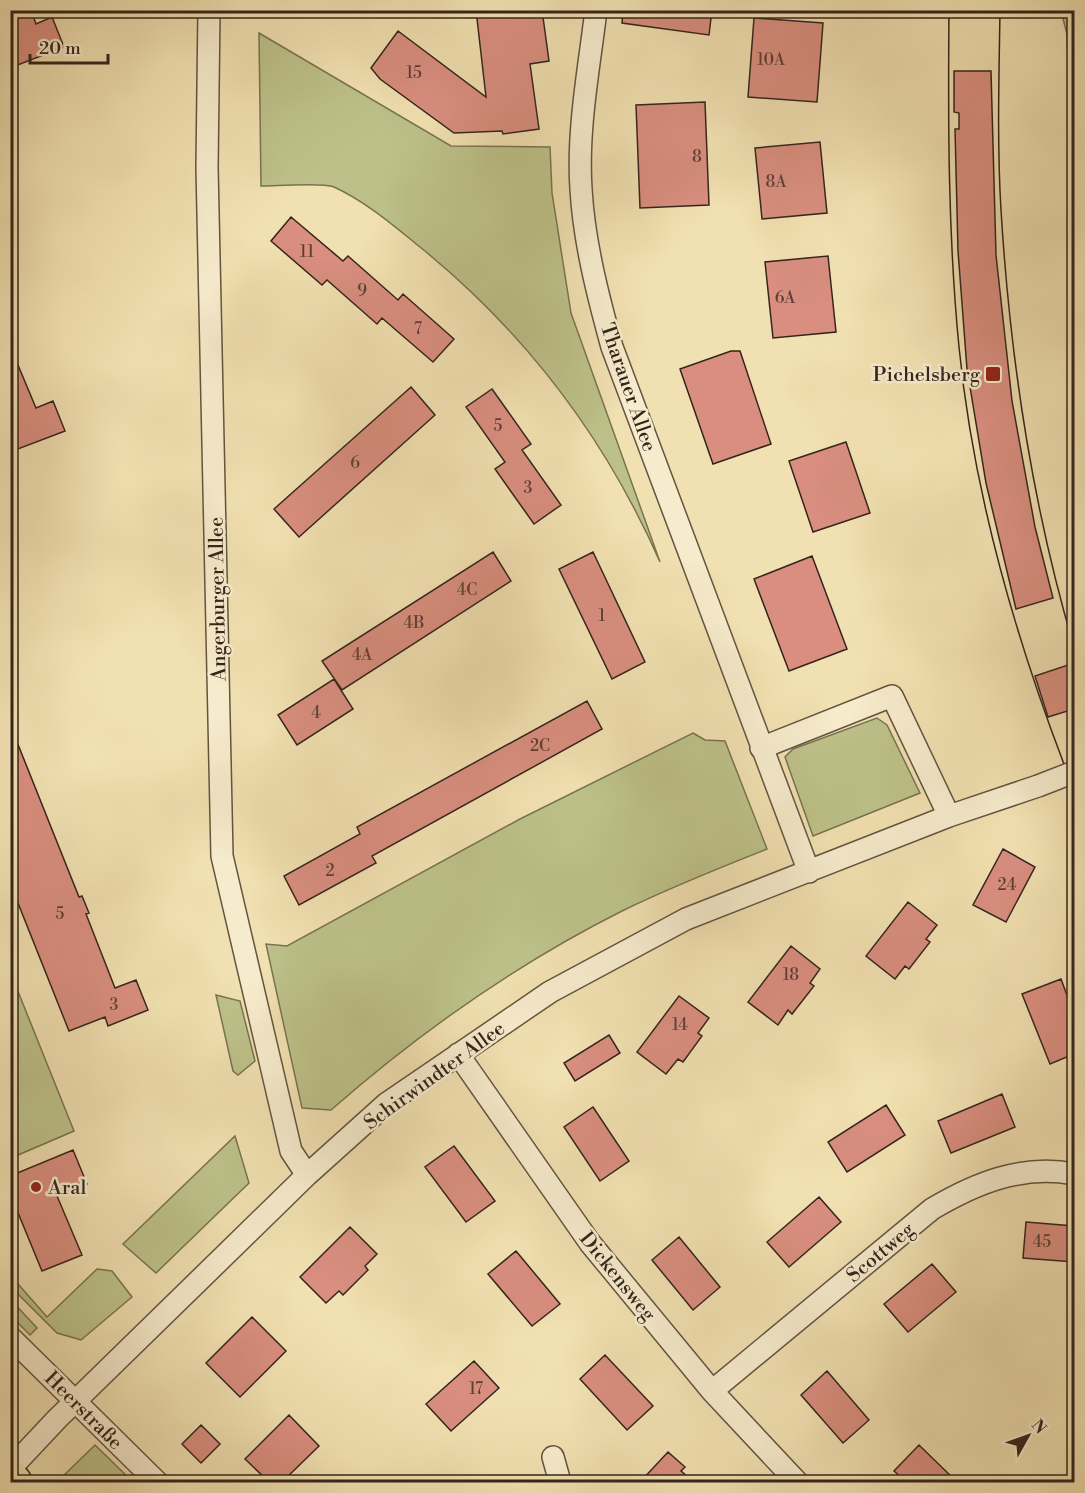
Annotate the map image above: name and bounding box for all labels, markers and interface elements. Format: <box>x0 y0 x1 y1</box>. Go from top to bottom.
scale bar <box>30 27 108 65</box>
text: 20 m <box>39 37 81 60</box>
house number: 10A <box>757 50 786 70</box>
house number: 15 <box>406 63 422 83</box>
house number: 8 <box>692 147 702 167</box>
house number: 8A <box>766 172 787 192</box>
house number: 11 <box>300 242 314 262</box>
house number: 9 <box>357 281 367 301</box>
house number: 6A <box>775 288 796 308</box>
house number: 7 <box>414 319 422 339</box>
street label: Tharauer Allee <box>594 320 661 455</box>
place label: Pichelsberg <box>873 363 981 388</box>
marker: Pichelsberg <box>984 365 1002 383</box>
house number: 5 <box>494 416 503 436</box>
house number: 6 <box>350 453 360 473</box>
house number: 3 <box>524 478 533 498</box>
street label: Angerburger Allee <box>205 517 232 682</box>
house number: 4C <box>457 580 477 600</box>
house number: 1 <box>599 606 606 626</box>
house number: 4B <box>404 613 424 633</box>
house number: 4A <box>352 645 373 665</box>
house number: 4 <box>311 703 321 723</box>
house number: 2C <box>530 736 550 756</box>
house number: 2 <box>325 861 335 881</box>
house number: 24 <box>998 875 1017 895</box>
house number: 5 <box>56 904 65 924</box>
house number: 18 <box>783 965 799 985</box>
house number: 3 <box>110 995 119 1015</box>
house number: 14 <box>672 1015 688 1035</box>
street label: Schirwindter Allee <box>359 1017 510 1136</box>
place label: Aral <box>47 1176 86 1201</box>
marker: Aral <box>29 1180 43 1194</box>
street label: Scottweg <box>842 1217 920 1289</box>
street label: Dickensweg <box>573 1227 661 1327</box>
house number: 45 <box>1033 1232 1051 1252</box>
street label: Heerstraße <box>38 1367 127 1456</box>
house number: 17 <box>469 1379 483 1399</box>
north arrow <box>998 1406 1058 1466</box>
text: N <box>1027 1416 1051 1439</box>

